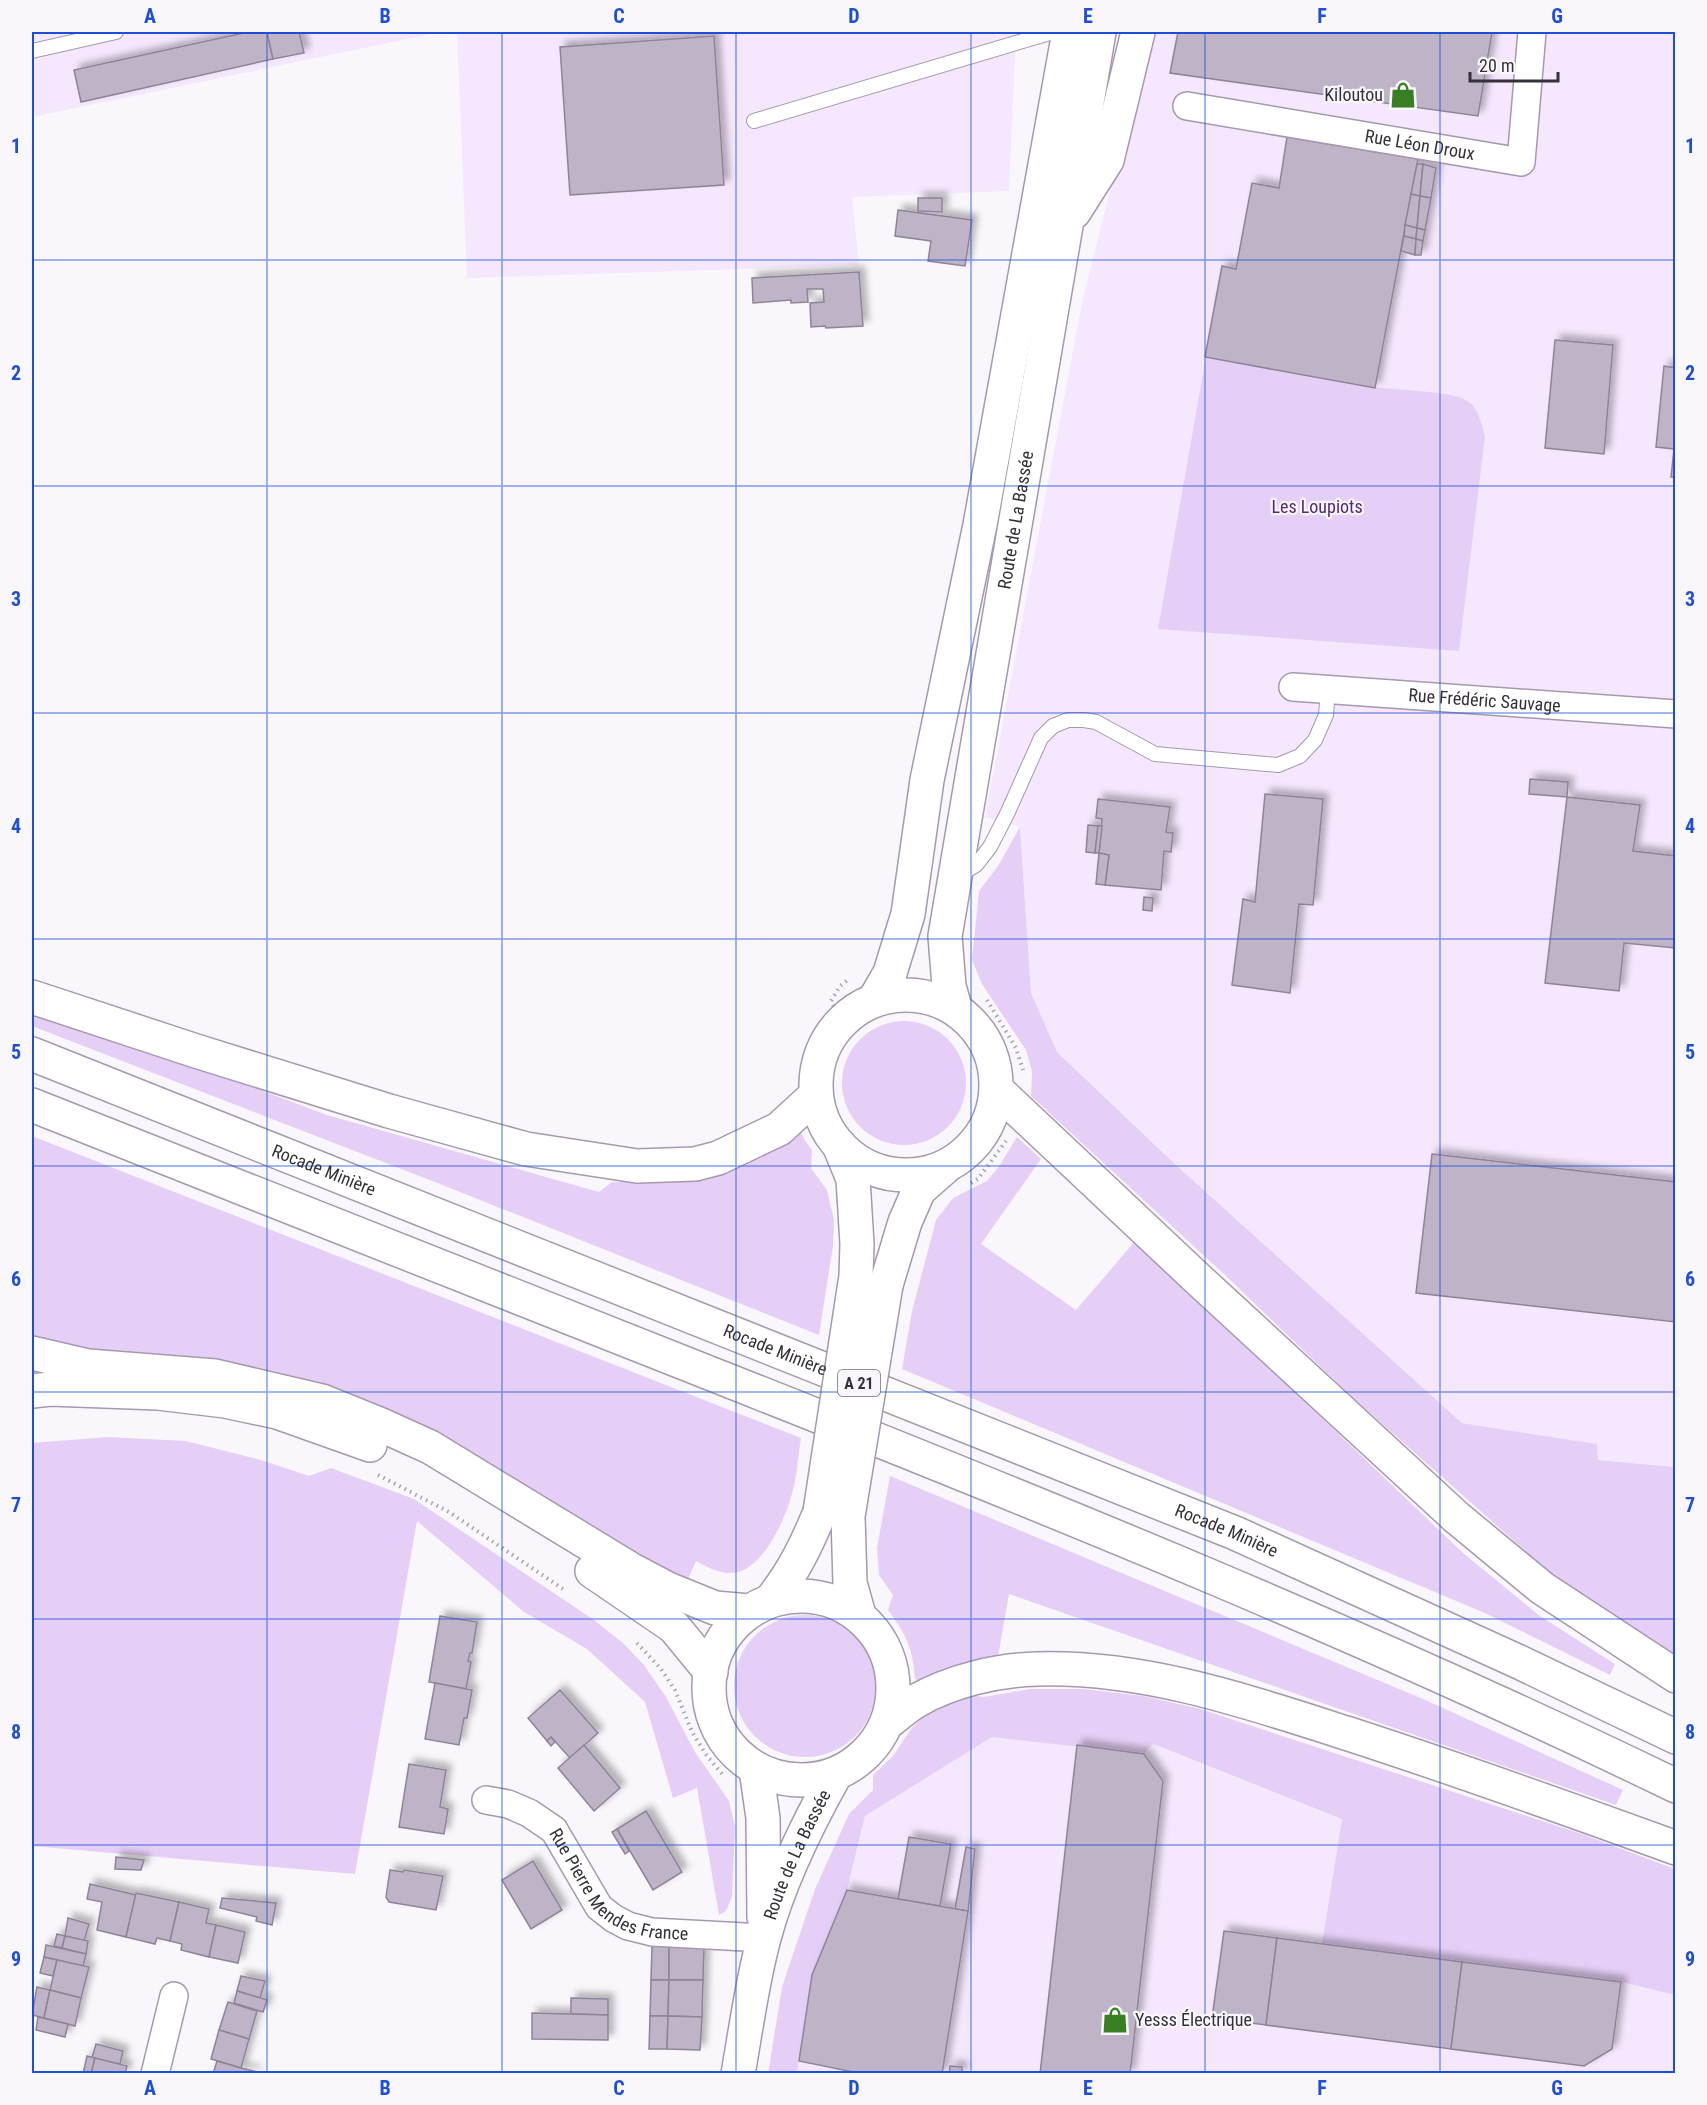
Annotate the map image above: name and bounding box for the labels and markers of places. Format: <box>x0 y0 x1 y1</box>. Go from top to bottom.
shop icon: Kiloutou <box>1388 80 1418 110</box>
place label: Kiloutou <box>1324 84 1383 105</box>
shop icon: Yesss Électrique <box>1100 2005 1130 2035</box>
place label: Yesss Électrique <box>1135 2009 1252 2030</box>

